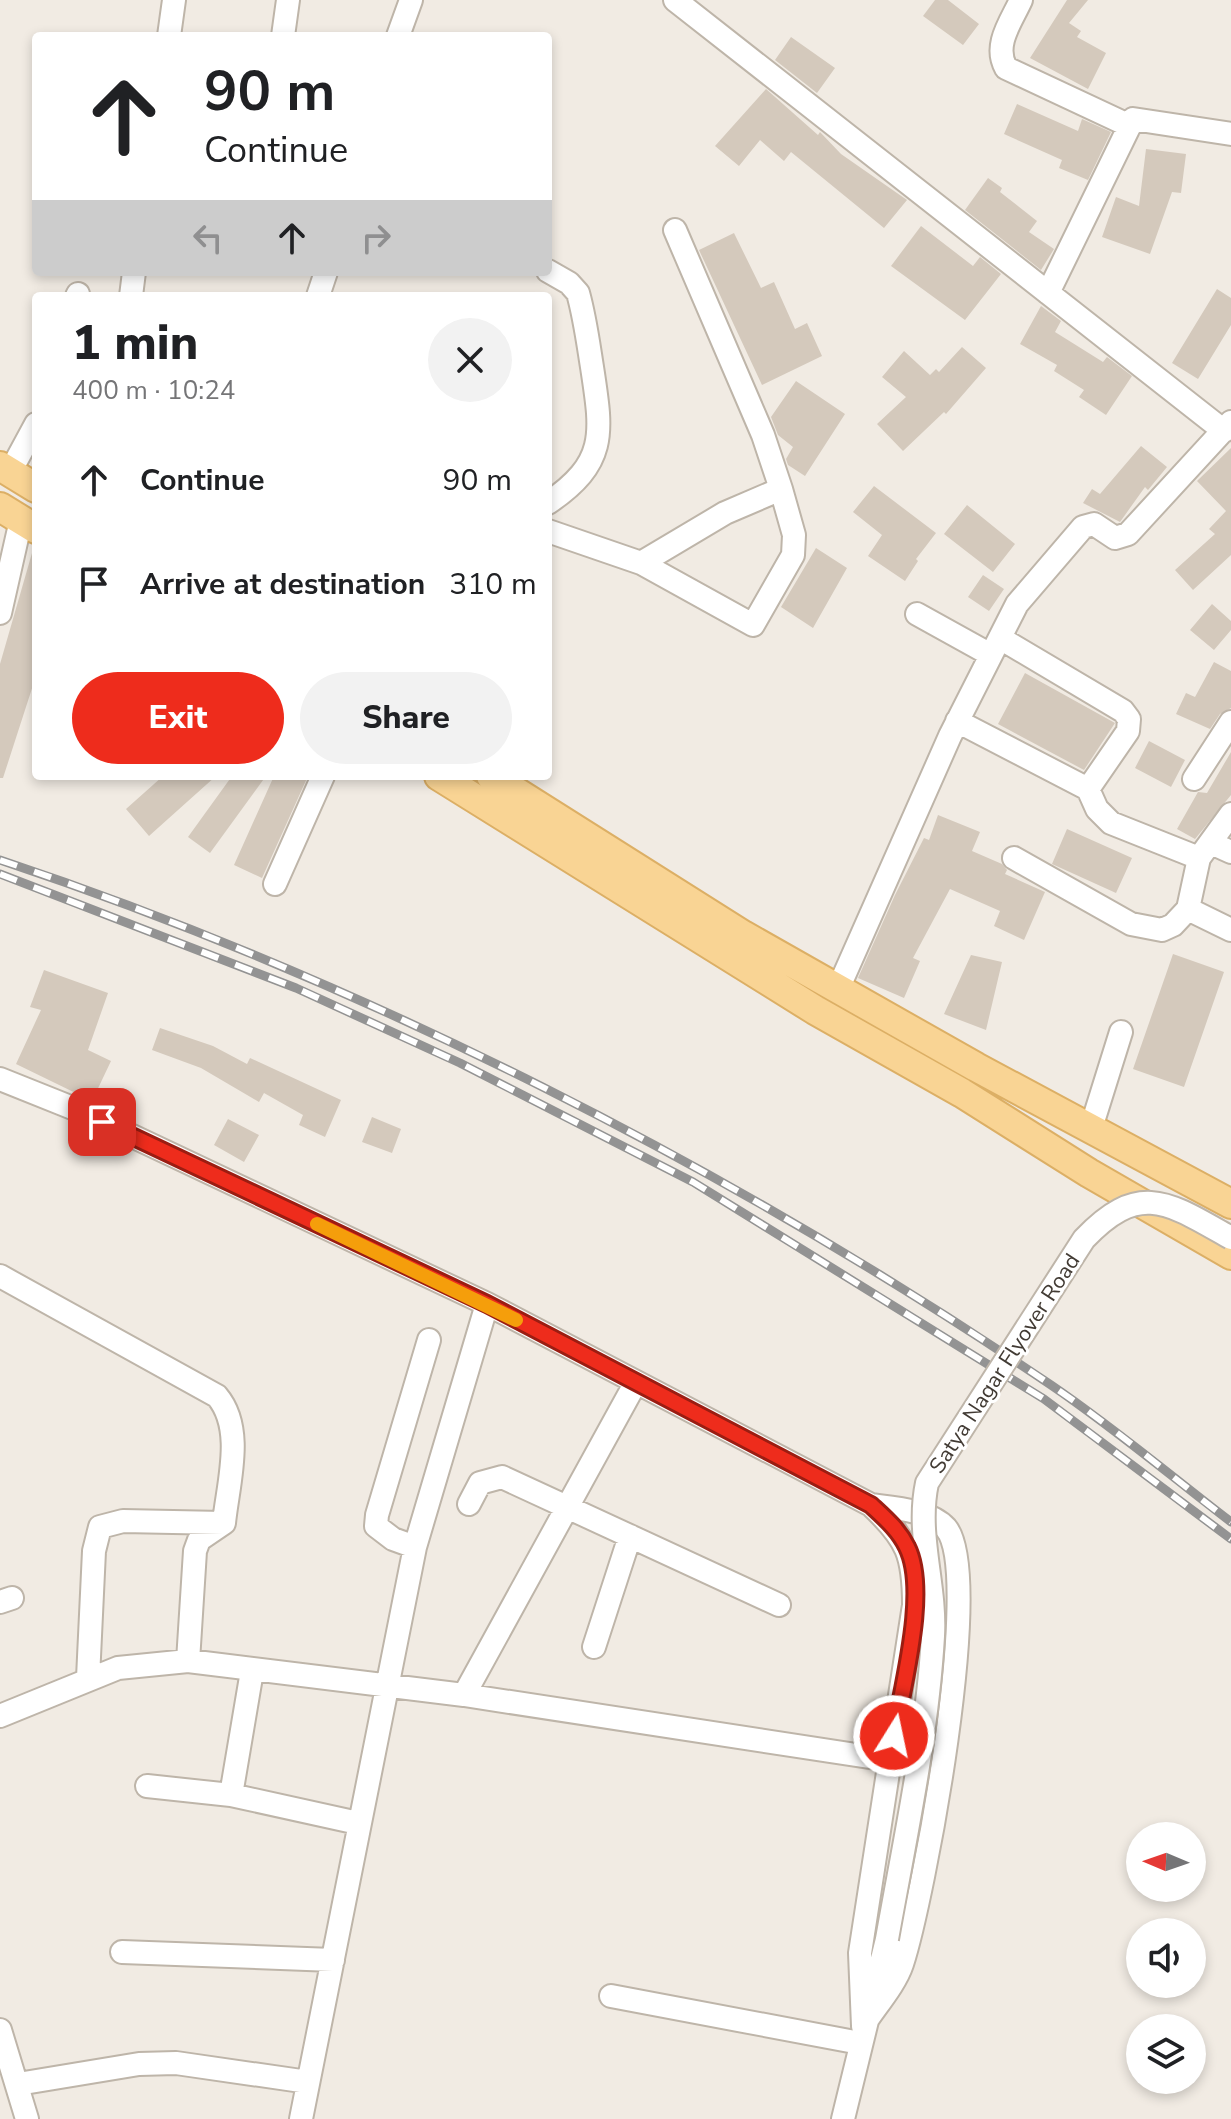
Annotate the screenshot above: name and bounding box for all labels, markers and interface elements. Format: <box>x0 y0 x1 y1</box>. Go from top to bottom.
text: 90 m <box>204 53 335 130</box>
icon: ahead <box>72 64 176 168</box>
text: Continue <box>204 126 348 175</box>
icon: left <box>186 216 230 260</box>
icon: ahead <box>270 216 314 260</box>
icon: right <box>354 216 398 260</box>
text: 1 min <box>72 310 198 376</box>
button: close <box>428 318 512 402</box>
text: 400 m · 10:24 <box>72 373 235 408</box>
icon: ahead <box>72 458 116 502</box>
text: Continue <box>140 460 265 501</box>
text: 90 m <box>443 460 512 501</box>
icon: arrive <box>72 562 116 606</box>
text: Arrive at destination <box>140 564 425 605</box>
text: 310 m <box>449 564 537 605</box>
button: Exit <box>72 672 284 764</box>
button: Share <box>300 672 512 764</box>
pin <box>68 1088 136 1156</box>
icon: arrive <box>80 1100 124 1144</box>
street label: Satya Nagar Flyover Road <box>922 1248 1087 1479</box>
position arrow <box>852 1694 936 1778</box>
north arrow <box>1126 1822 1206 1902</box>
map controls <box>1126 1822 1206 2094</box>
button: sound <box>1126 1918 1206 1998</box>
button: layers <box>1126 2014 1206 2094</box>

